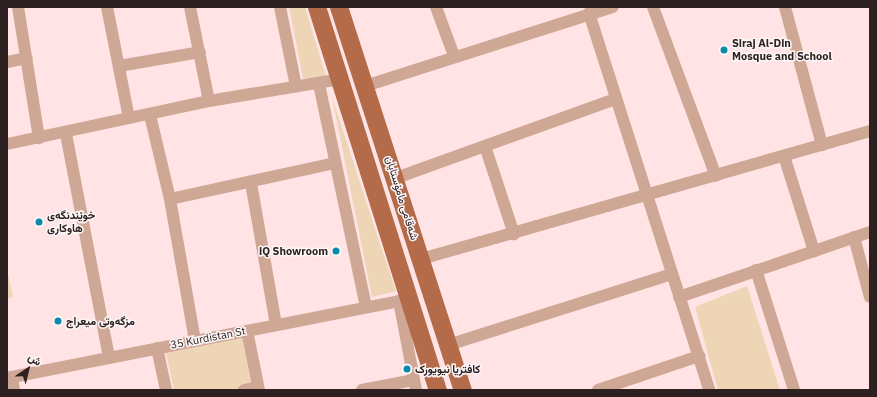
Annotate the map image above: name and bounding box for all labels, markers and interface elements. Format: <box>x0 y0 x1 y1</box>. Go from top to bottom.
place label: Siraj Al-Din Mosque and School <box>732 37 832 63</box>
marker: Siraj Al-Din Mosque and School <box>719 45 729 55</box>
street label: شەقامی مامۆستایان <box>383 154 421 242</box>
place label: خوێندنگەی هاوکاری <box>47 209 95 235</box>
marker: خوێندنگەی هاوکاری <box>34 217 44 227</box>
place label: iQ Showroom <box>259 244 328 258</box>
marker: iQ Showroom <box>331 246 341 256</box>
place label: مزگەوتی میعراج <box>66 314 135 328</box>
marker: مزگەوتی میعراج <box>53 316 63 326</box>
street label: 35 Kurdistan St <box>169 324 247 352</box>
north arrow <box>8 349 48 389</box>
text: ش <box>25 350 44 369</box>
place label: کافتریا نیویورک <box>415 362 480 376</box>
marker: کافتریا نیویورک <box>402 364 412 374</box>

